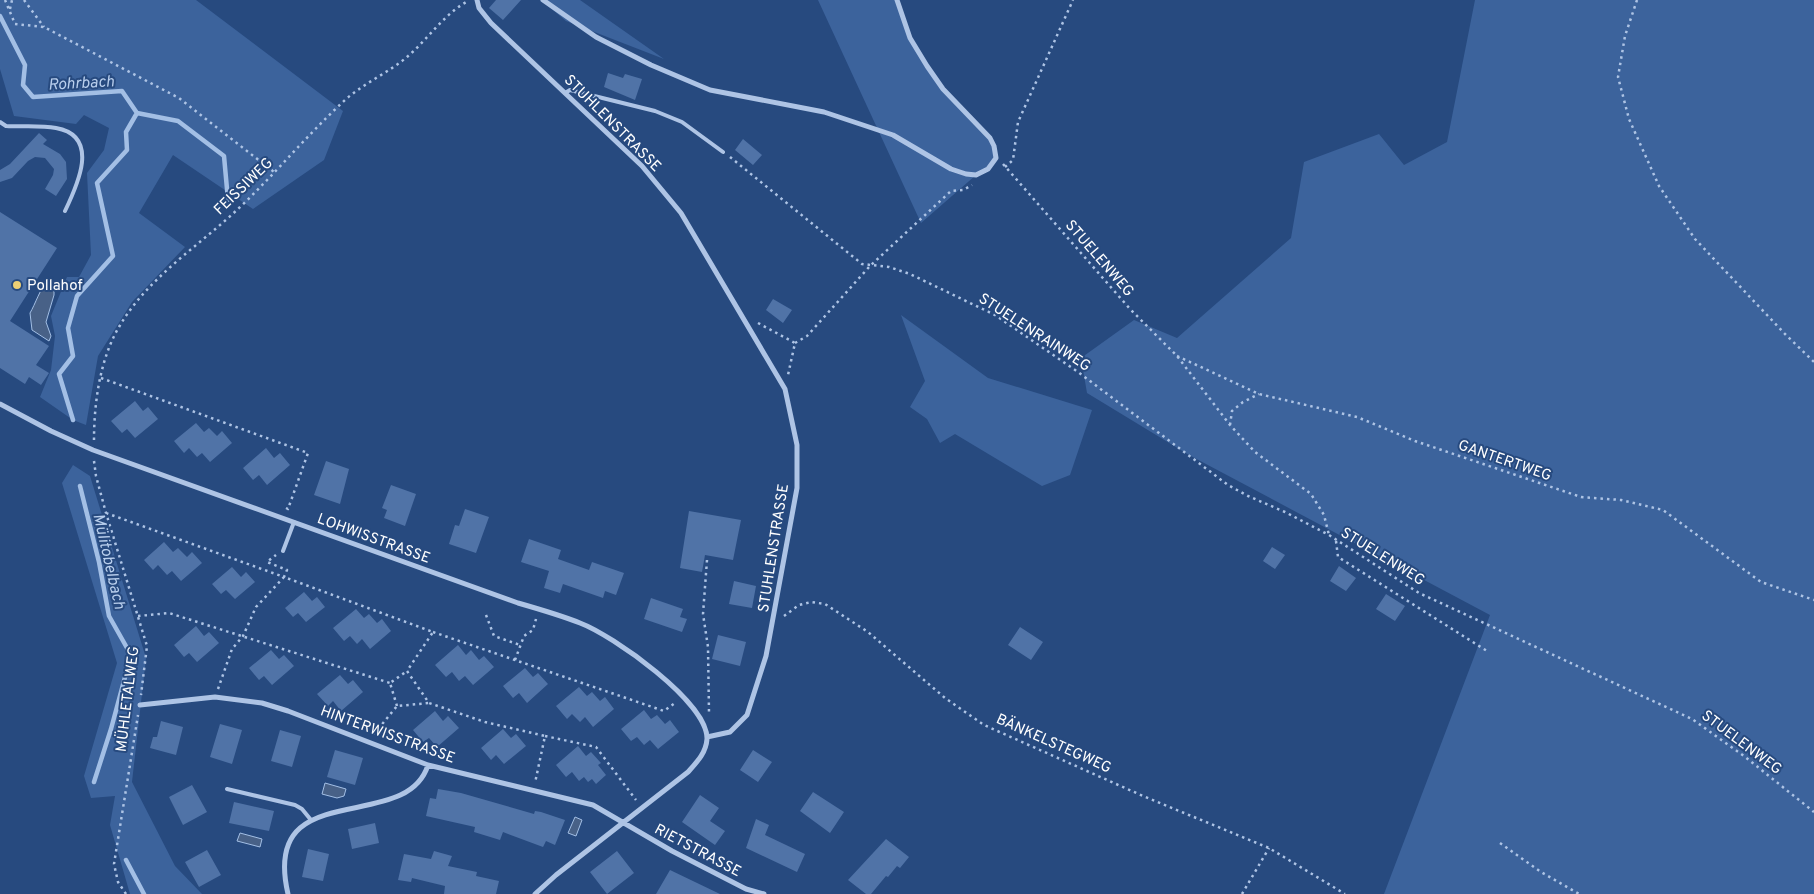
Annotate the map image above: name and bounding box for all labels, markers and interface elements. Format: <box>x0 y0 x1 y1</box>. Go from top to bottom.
street label: STUHLENSTRASSE <box>559 71 665 177</box>
water label: Rohrbach <box>47 72 115 96</box>
street label: FEISSIWEG <box>210 154 278 220</box>
street label: STUELENWEG <box>1060 217 1137 301</box>
place label: Pollahof <box>27 277 83 296</box>
marker: Pollahof <box>11 279 23 291</box>
street label: STUELENRAINWEG <box>975 290 1094 377</box>
street label: GANTERTWEG <box>1455 437 1554 486</box>
street label: STUHLENSTRASSE <box>755 483 794 614</box>
street label: LOHWISSTRASSE <box>314 510 433 569</box>
water label: Mülitobelbach <box>87 512 129 612</box>
street label: STUELENWEG <box>1337 524 1428 591</box>
street label: MÜHLETALWEG <box>112 645 144 753</box>
street label: HINTERWISSTRASSE <box>317 702 458 769</box>
street label: STUELENWEG <box>1697 707 1785 780</box>
street label: BÄNKELSTEGWEG <box>993 710 1114 778</box>
street label: RIETSTRASSE <box>651 821 744 882</box>

